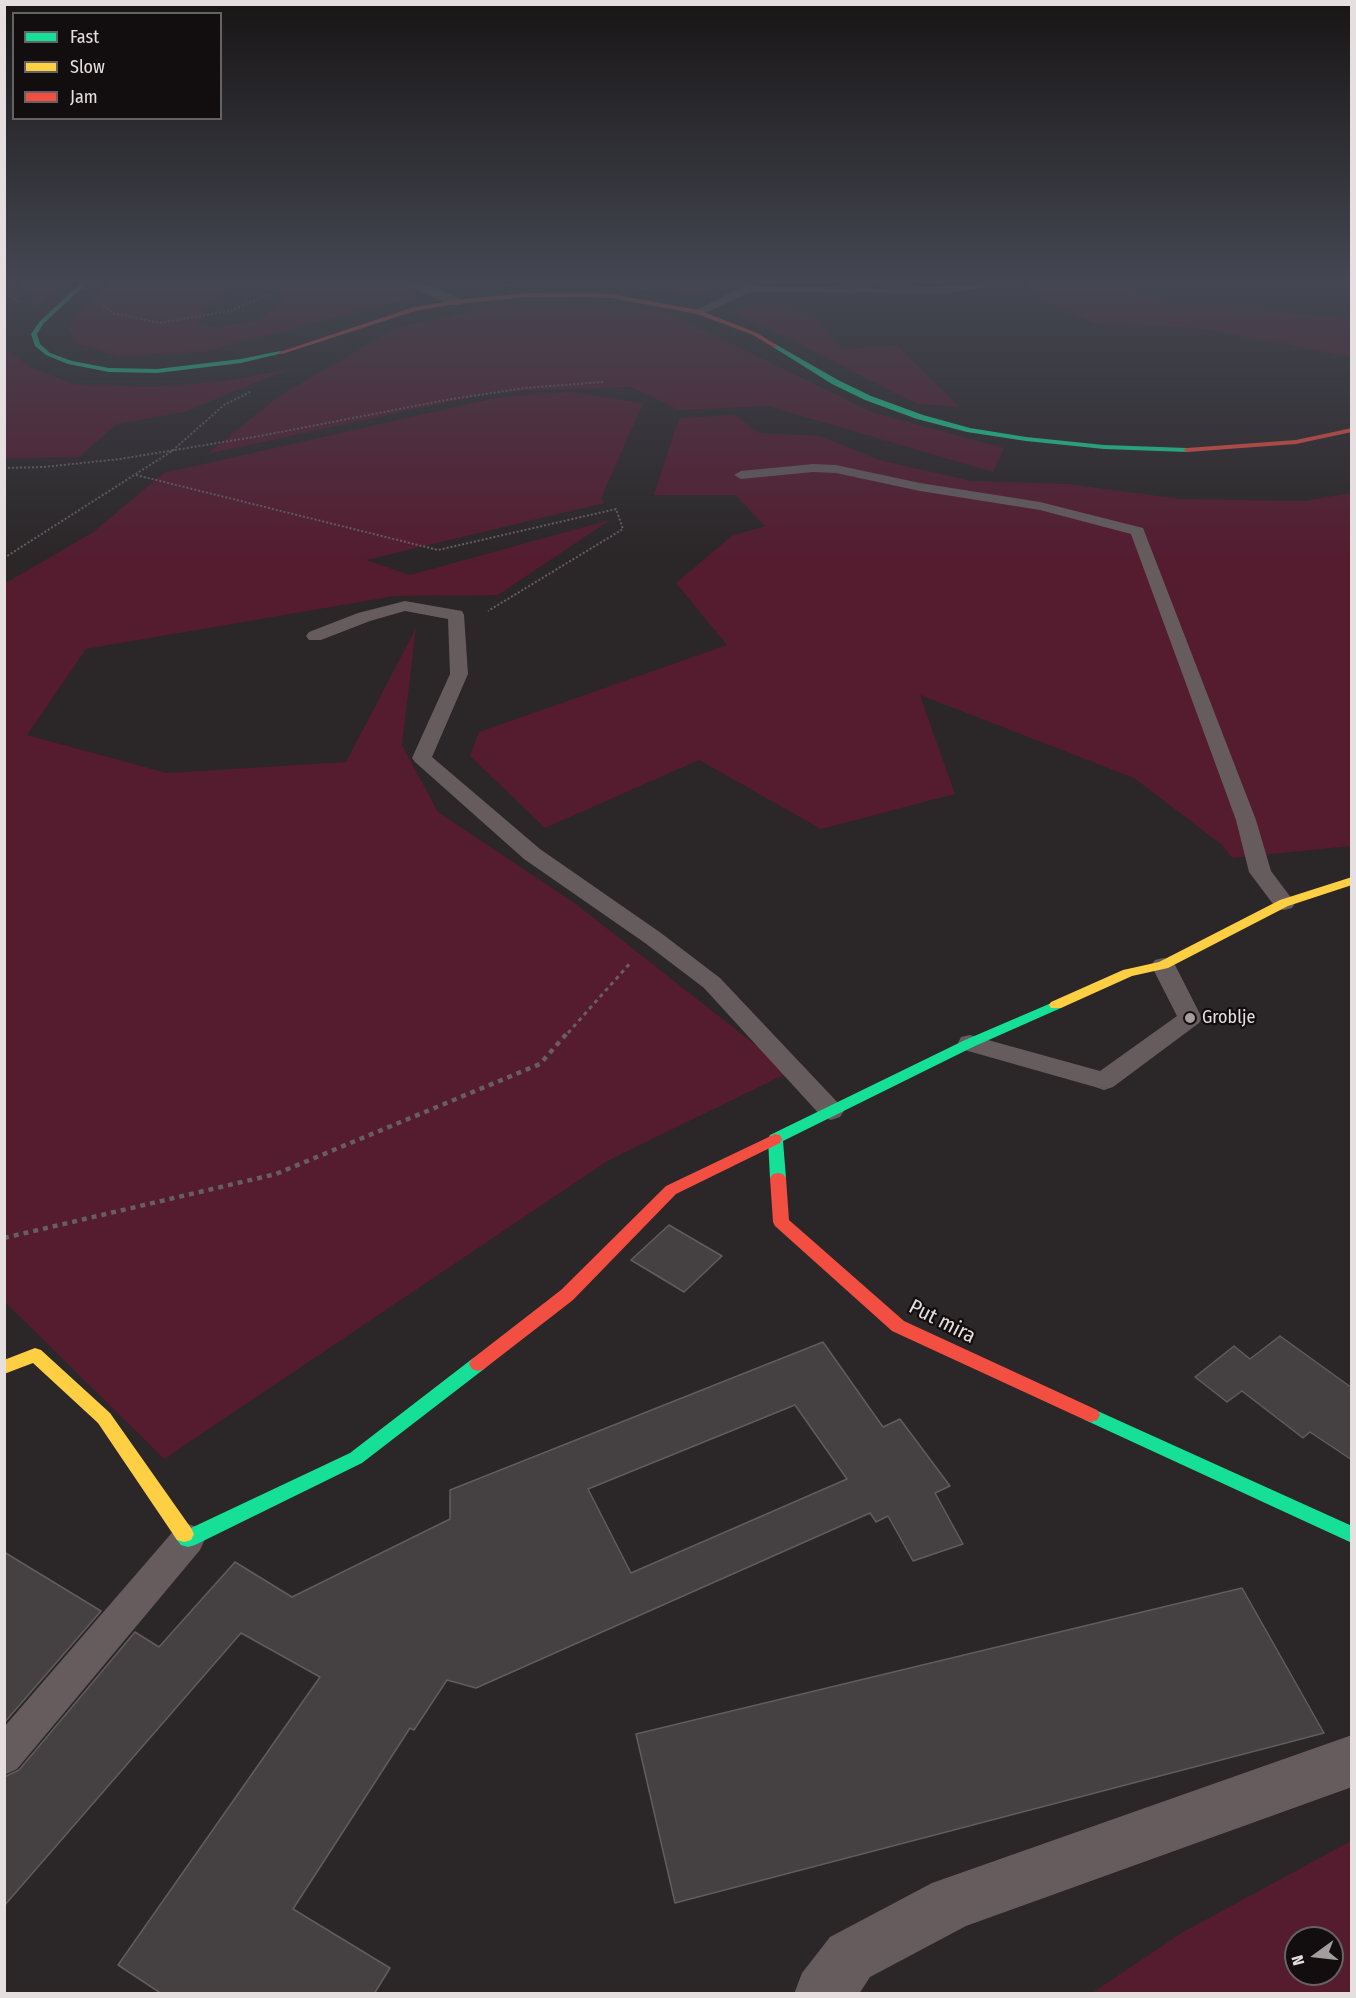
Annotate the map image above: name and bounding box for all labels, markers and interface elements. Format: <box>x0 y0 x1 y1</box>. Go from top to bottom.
legend <box>12 12 222 120</box>
text: Fast <box>70 26 99 48</box>
text: Slow <box>70 56 105 78</box>
text: Jam <box>70 86 98 108</box>
place label: Groblje <box>1202 1007 1255 1029</box>
marker: Groblje <box>1183 1011 1197 1025</box>
street label: Put mira <box>904 1295 980 1349</box>
north arrow <box>1284 1926 1344 1986</box>
text: N <box>1288 1953 1308 1967</box>

